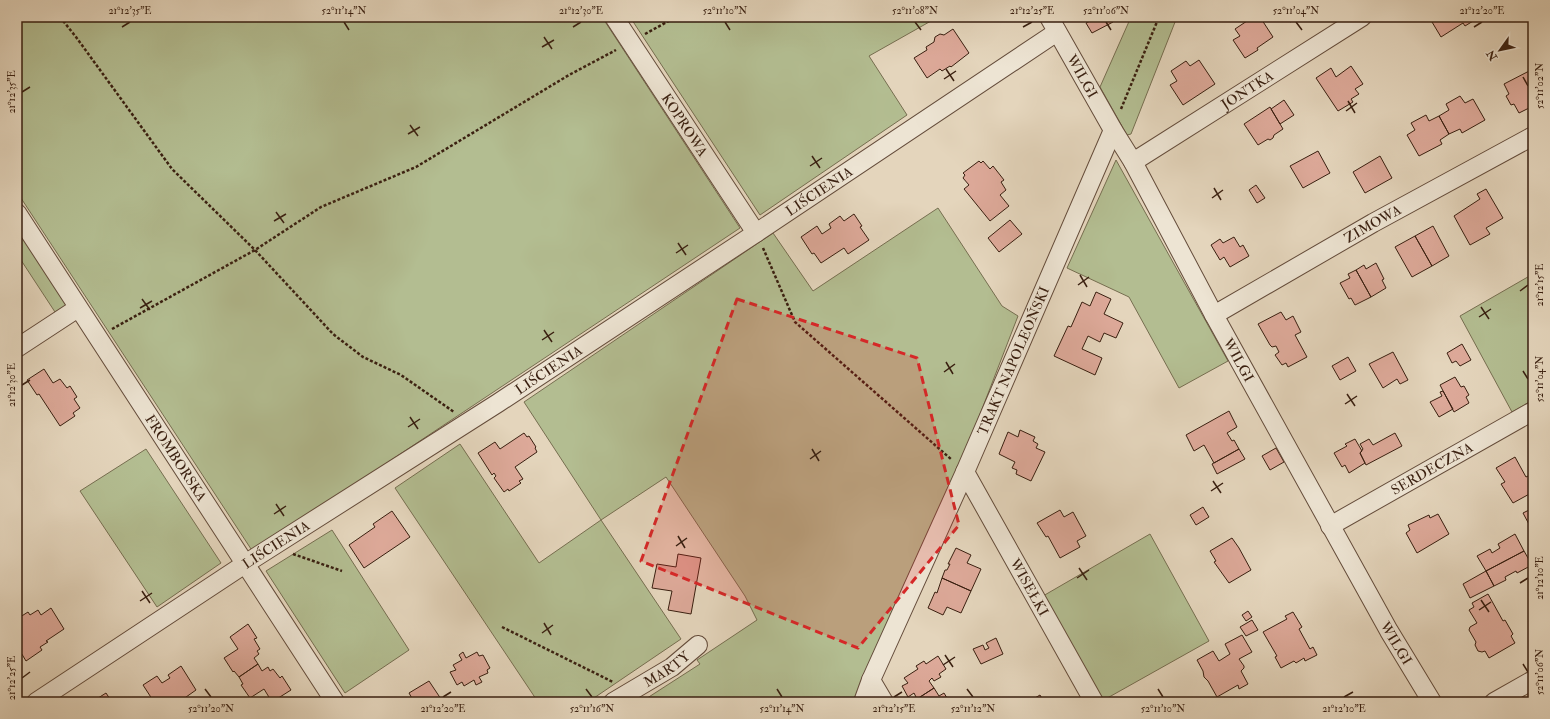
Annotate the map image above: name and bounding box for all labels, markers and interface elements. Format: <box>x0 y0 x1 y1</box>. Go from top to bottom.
text: 21°12'35"E <box>108 5 152 17</box>
text: 52°11'14"N <box>322 5 367 17</box>
text: 21°12'30"E <box>559 5 603 17</box>
text: 52°11'10"N <box>703 5 747 17</box>
text: 52°11'08"N <box>892 5 938 17</box>
text: 21°12'25"E <box>1010 5 1054 17</box>
text: 52°11'06"N <box>1083 5 1129 17</box>
text: 52°11'04"N <box>1273 5 1319 17</box>
text: 21°12'20"E <box>1459 5 1505 17</box>
north arrow <box>1480 30 1520 70</box>
text: N <box>1483 47 1501 64</box>
street label: WILGI <box>1062 51 1101 102</box>
text: 52°11'02"N <box>1534 63 1546 109</box>
street label: JONTKA <box>1217 67 1277 114</box>
text: 21°12'35"E <box>6 70 18 114</box>
street label: KOPROWA <box>658 90 711 160</box>
street label: LIŚCIENIA <box>783 163 856 220</box>
street label: ZIMOWA <box>1341 201 1404 247</box>
text: 21°12'15"E <box>1534 264 1546 306</box>
street label: TRAKT NAPOLEOŃSKI <box>974 284 1053 438</box>
street label: WILGI <box>1219 334 1258 385</box>
street label: LIŚCIENIA <box>512 342 586 398</box>
text: 52°11'04"N <box>1534 356 1546 402</box>
text: 21°12'30"E <box>6 363 18 407</box>
street label: FROMBORSKA <box>141 411 210 505</box>
street label: SERDECZNA <box>1388 439 1476 499</box>
street label: LIŚCIENIA <box>239 517 313 573</box>
street label: WISEŁKI <box>1006 555 1052 619</box>
text: 21°12'10"E <box>1534 556 1546 600</box>
street label: WILGI <box>1376 618 1416 668</box>
street label: MARTY <box>641 647 694 691</box>
text: 52°11'06"N <box>1534 649 1546 695</box>
text: 21°12'25"E <box>6 656 18 700</box>
text: 52°11'20"N <box>188 703 234 715</box>
text: 21°12'20"E <box>420 703 466 715</box>
text: 52°11'16"N <box>570 703 614 715</box>
text: 52°11'14"N <box>760 703 805 715</box>
text: 21°12'15"E <box>873 703 915 715</box>
text: 52°11'12"N <box>951 703 995 715</box>
text: 52°11'10"N <box>1141 703 1185 715</box>
text: 21°12'10"E <box>1322 703 1366 715</box>

